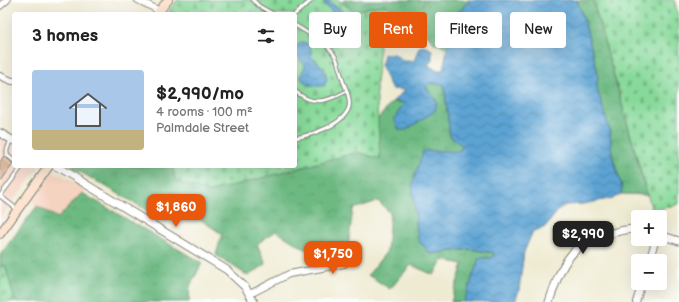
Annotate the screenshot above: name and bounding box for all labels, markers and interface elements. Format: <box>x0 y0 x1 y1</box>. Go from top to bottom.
chip: Buy <box>309 12 361 48</box>
chip: Rent <box>369 12 427 48</box>
chip: Filters <box>435 12 502 48</box>
chip: New <box>510 12 566 48</box>
icon: filters <box>255 25 277 47</box>
text: 3 homes <box>32 26 98 46</box>
text: $2,990/mo <box>156 84 244 104</box>
icon: home <box>64 86 112 134</box>
text: 4 rooms · 100 m² <box>156 104 253 120</box>
text: Palmdale Street <box>156 120 249 136</box>
pin: $1,860 <box>143 194 209 228</box>
text: $1,860 <box>156 199 196 215</box>
map controls <box>631 210 667 290</box>
button: + <box>631 210 667 246</box>
pin: $2,990 <box>550 221 616 255</box>
text: $2,990 <box>562 226 604 242</box>
pin: $1,750 <box>300 241 366 275</box>
text: $1,750 <box>313 246 353 262</box>
button: − <box>631 254 667 290</box>

